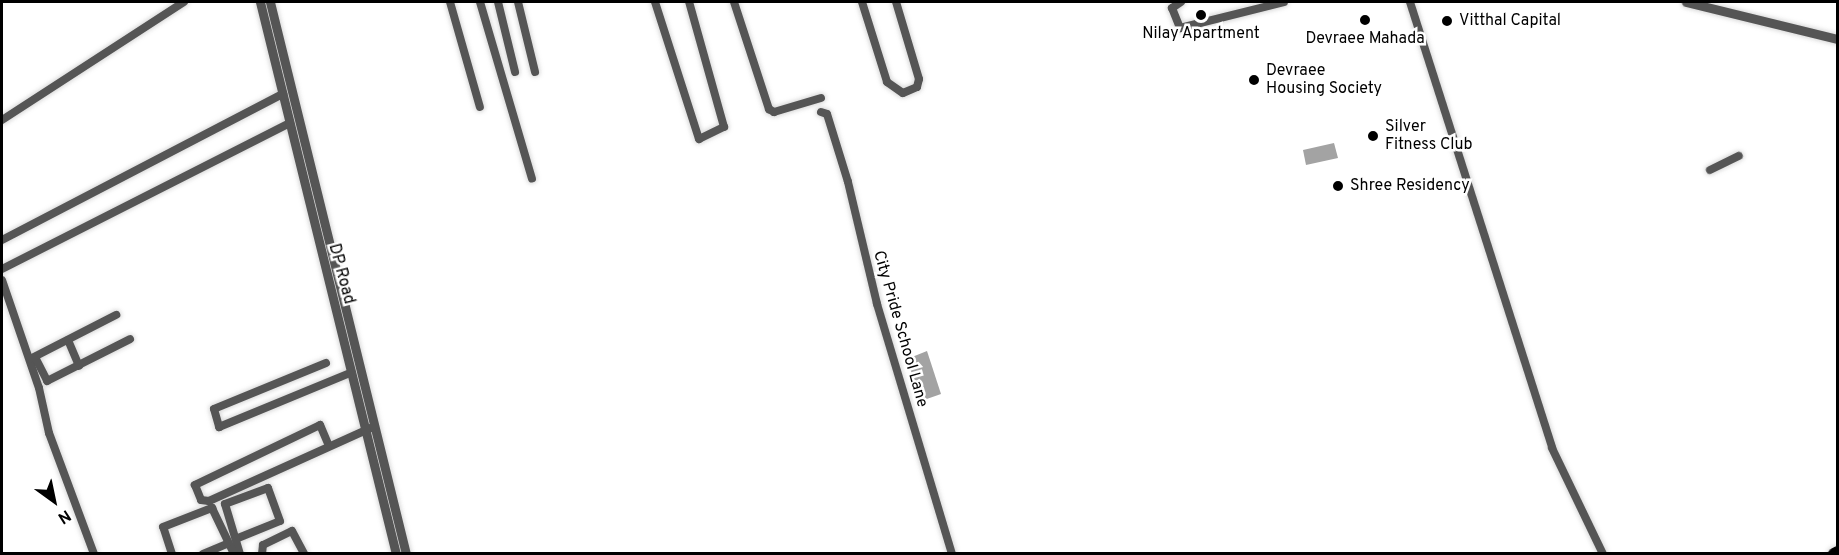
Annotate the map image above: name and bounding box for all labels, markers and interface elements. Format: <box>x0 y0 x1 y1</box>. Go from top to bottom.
marker: Nilay Apartment <box>1194 8 1208 22</box>
place label: Vitthal Capital <box>1459 11 1561 31</box>
marker: Devraee Mahada <box>1358 13 1372 27</box>
marker: Vitthal Capital <box>1440 14 1454 28</box>
place label: Nilay Apartment <box>1142 24 1260 44</box>
place label: Devraee Mahada <box>1305 29 1425 49</box>
place label: Devraee Housing Society <box>1266 61 1382 99</box>
marker: Devraee Housing Society <box>1247 73 1261 87</box>
place label: Silver Fitness Club <box>1385 117 1472 155</box>
marker: Silver Fitness Club <box>1366 129 1380 143</box>
place label: Shree Residency <box>1350 176 1470 196</box>
marker: Shree Residency <box>1331 179 1345 193</box>
street label: DP Road <box>324 242 358 306</box>
street label: City Pride School Lane <box>868 248 932 410</box>
north arrow <box>24 471 84 531</box>
text: N <box>54 505 74 528</box>

